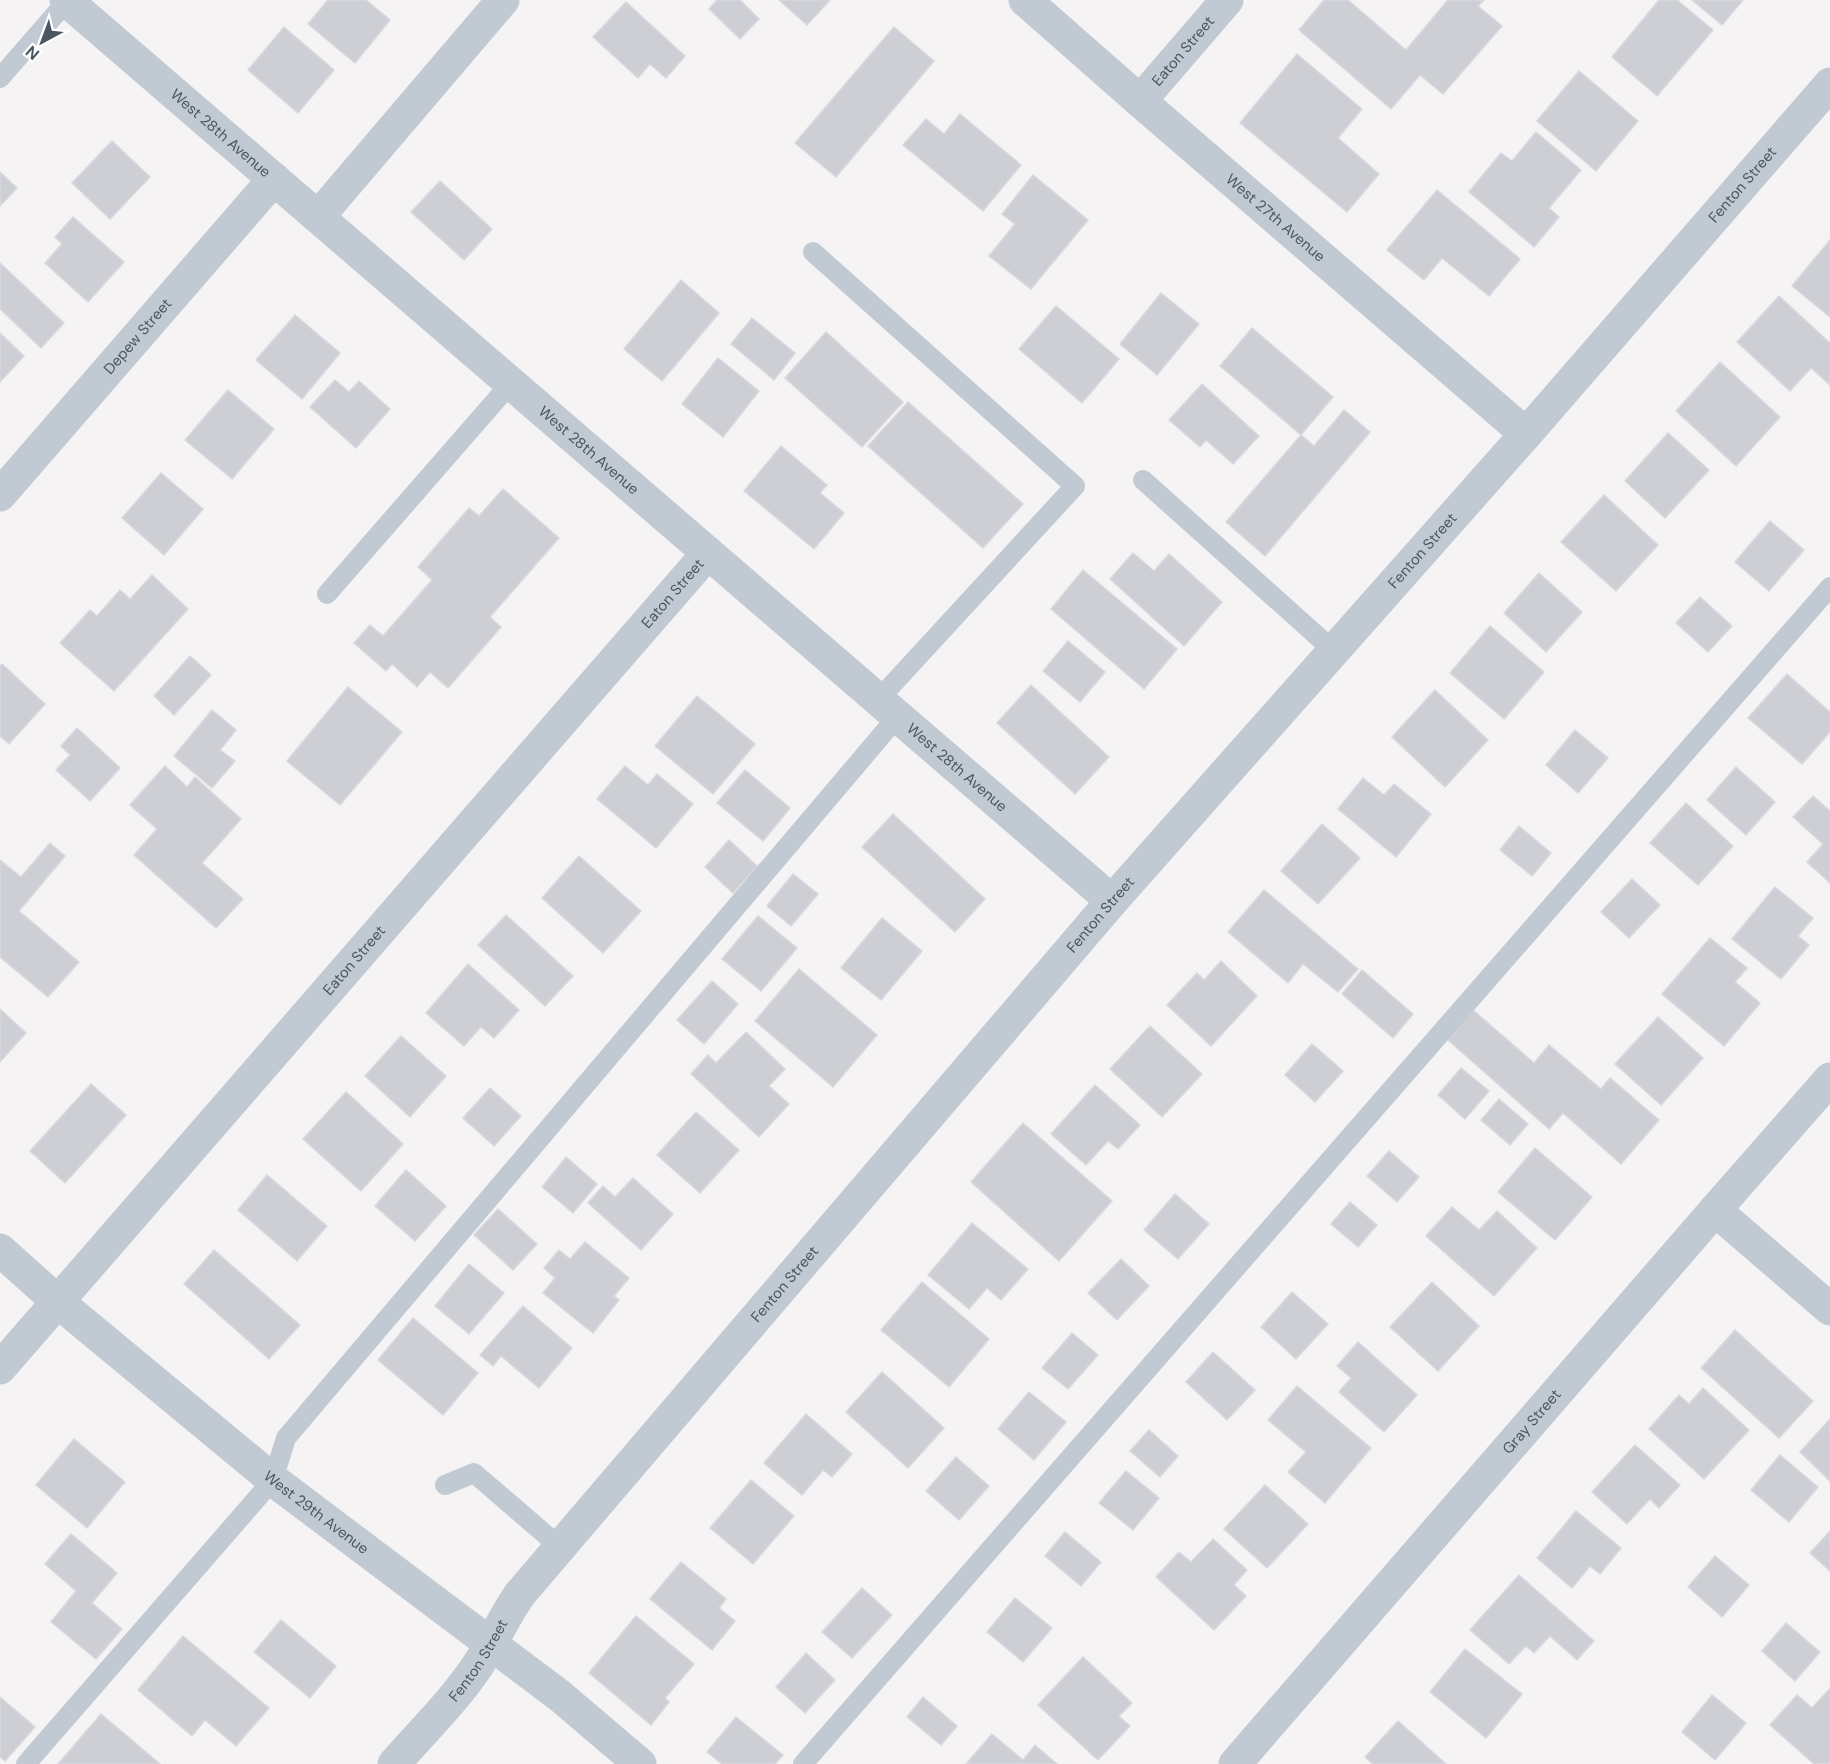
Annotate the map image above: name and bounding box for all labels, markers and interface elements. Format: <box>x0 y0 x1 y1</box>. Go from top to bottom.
north arrow <box>12 12 72 72</box>
street label: Eaton Street <box>1147 12 1219 90</box>
text: N <box>21 41 44 65</box>
street label: West 28th Avenue <box>166 84 275 182</box>
street label: Fenton Street <box>1704 142 1781 227</box>
street label: West 27th Avenue <box>1222 169 1329 266</box>
street label: Depew Street <box>99 294 176 379</box>
street label: West 28th Avenue <box>534 401 643 499</box>
street label: Fenton Street <box>1384 509 1461 593</box>
street label: Eaton Street <box>637 554 709 633</box>
street label: West 28th Avenue <box>903 719 1011 816</box>
street label: Fenton Street <box>1062 872 1139 957</box>
street label: Eaton Street <box>318 921 390 999</box>
street label: Fenton Street <box>746 1242 823 1327</box>
street label: Gray Street <box>1498 1385 1565 1458</box>
street label: West 29th Avenue <box>259 1466 373 1559</box>
street label: Fenton Street <box>444 1616 512 1706</box>

